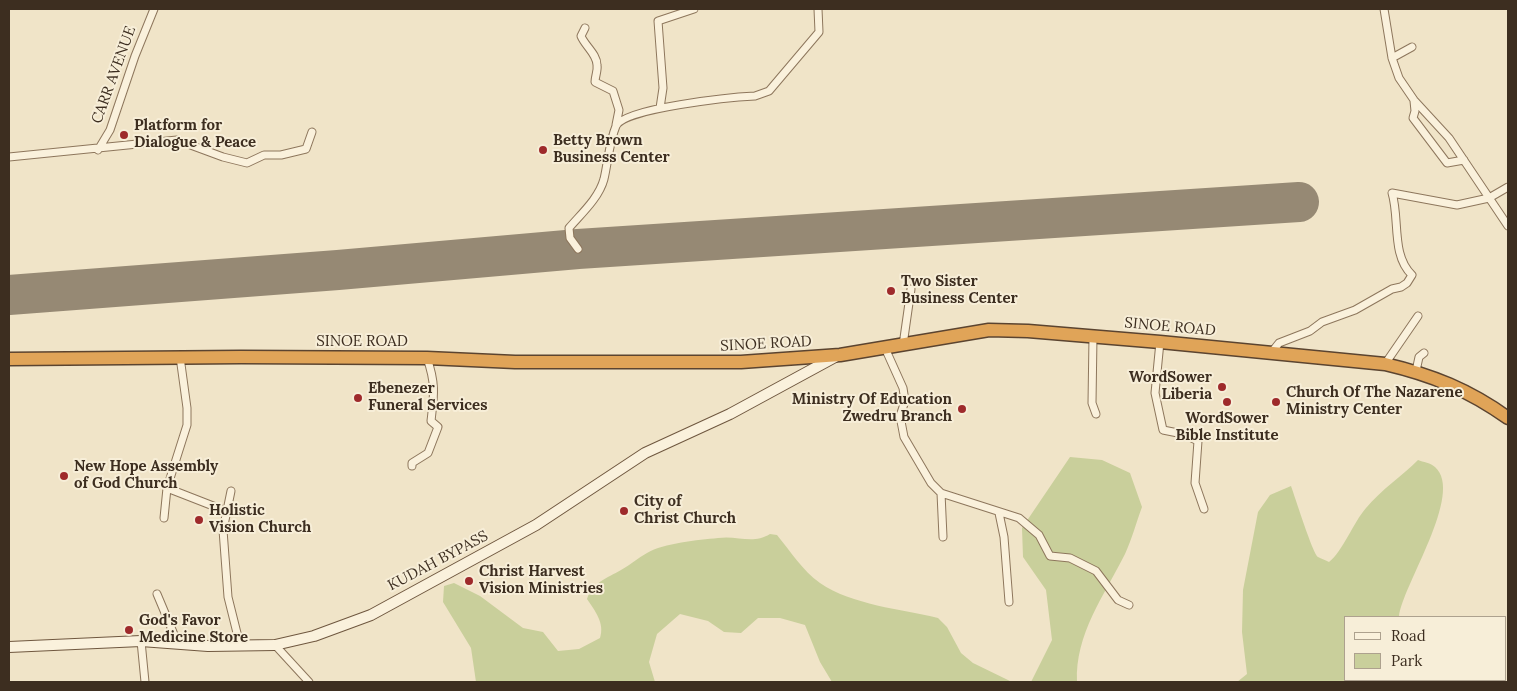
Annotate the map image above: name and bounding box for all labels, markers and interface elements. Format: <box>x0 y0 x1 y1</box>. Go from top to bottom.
street label: CARR AVENUE <box>88 24 140 126</box>
place label: Platform for Dialogue & Peace <box>134 117 256 152</box>
marker: Platform for Dialogue & Peace <box>118 129 130 141</box>
place label: Betty Brown Business Center <box>553 132 670 167</box>
marker: Betty Brown Business Center <box>537 144 549 156</box>
place label: Two Sister Business Center <box>901 273 1018 308</box>
marker: Two Sister Business Center <box>885 285 897 297</box>
street label: SINOE ROAD <box>1124 314 1216 340</box>
street label: SINOE ROAD <box>316 333 408 351</box>
street label: SINOE ROAD <box>720 333 812 355</box>
place label: WordSower Liberia <box>1129 369 1212 404</box>
place label: Ebenezer Funeral Services <box>368 380 487 415</box>
marker: WordSower Liberia <box>1216 381 1228 393</box>
place label: Church Of The Nazarene Ministry Center <box>1286 384 1462 419</box>
place label: Ministry Of Education Zwedru Branch <box>792 391 952 426</box>
marker: Ebenezer Funeral Services <box>352 392 364 404</box>
marker: WordSower Bible Institute <box>1221 396 1233 408</box>
marker: Church Of The Nazarene Ministry Center <box>1270 396 1282 408</box>
marker: Ministry Of Education Zwedru Branch <box>956 403 968 415</box>
place label: WordSower Bible Institute <box>1175 410 1279 445</box>
place label: New Hope Assembly of God Church <box>74 458 218 493</box>
marker: New Hope Assembly of God Church <box>58 470 70 482</box>
place label: City of Christ Church <box>634 493 736 528</box>
place label: Holistic Vision Church <box>209 502 311 537</box>
marker: City of Christ Church <box>618 505 630 517</box>
marker: Holistic Vision Church <box>193 514 205 526</box>
street label: KUDAH BYPASS <box>385 527 491 595</box>
place label: Christ Harvest Vision Ministries <box>479 563 603 598</box>
marker: Christ Harvest Vision Ministries <box>463 575 475 587</box>
place label: God's Favor Medicine Store <box>139 612 248 647</box>
legend <box>1344 616 1507 681</box>
marker: God's Favor Medicine Store <box>123 624 135 636</box>
text: Road <box>1391 626 1426 645</box>
text: Park <box>1391 651 1422 670</box>

